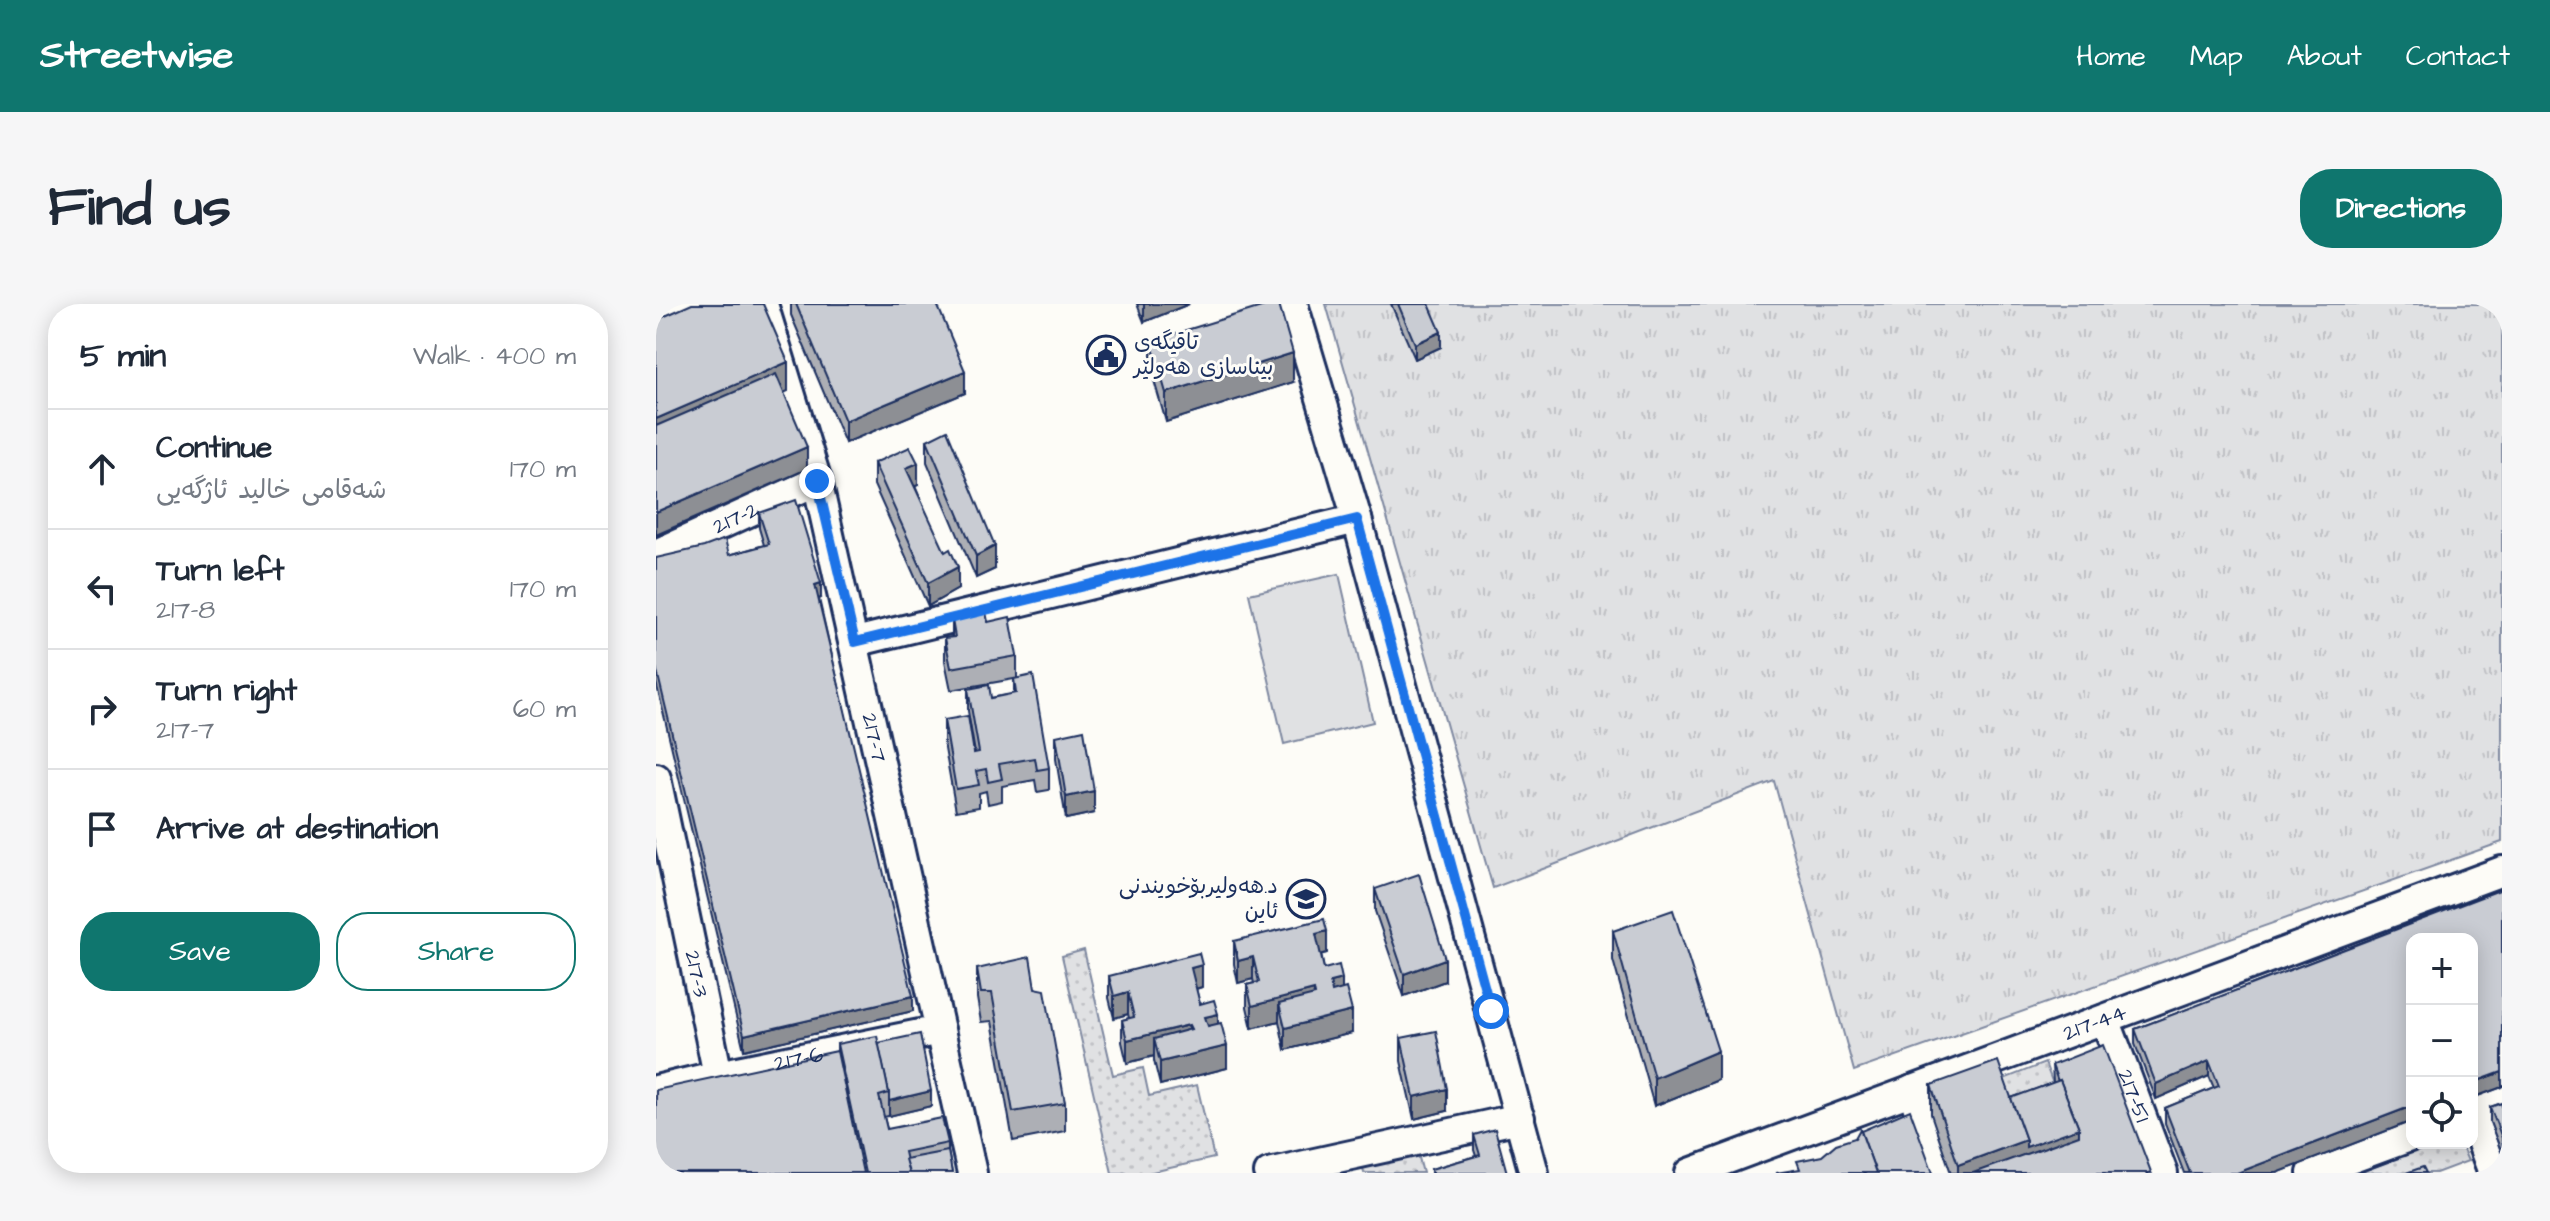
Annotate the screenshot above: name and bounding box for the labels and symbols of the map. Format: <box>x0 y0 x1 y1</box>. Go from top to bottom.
place label: تاقیگەی بیناسازی هەولێر <box>1132 327 1273 383</box>
public building icon: تاقیگەی بیناسازی هەولێر <box>1085 334 1127 376</box>
route end <box>799 463 835 499</box>
street label: 217-2 <box>708 493 765 542</box>
street label: 217-7 <box>854 710 895 766</box>
place label: د.هه‌ولیربۆخویندنی ئاین <box>1119 871 1278 927</box>
school or university icon: د.هه‌ولیربۆخویندنی ئاین <box>1285 878 1327 920</box>
street label: 217-3 <box>677 948 717 1000</box>
route start <box>1473 993 1509 1029</box>
street label: 217-44 <box>2059 996 2131 1048</box>
street label: 217-6 <box>771 1039 826 1079</box>
street label: 217-51 <box>2110 1065 2158 1127</box>

